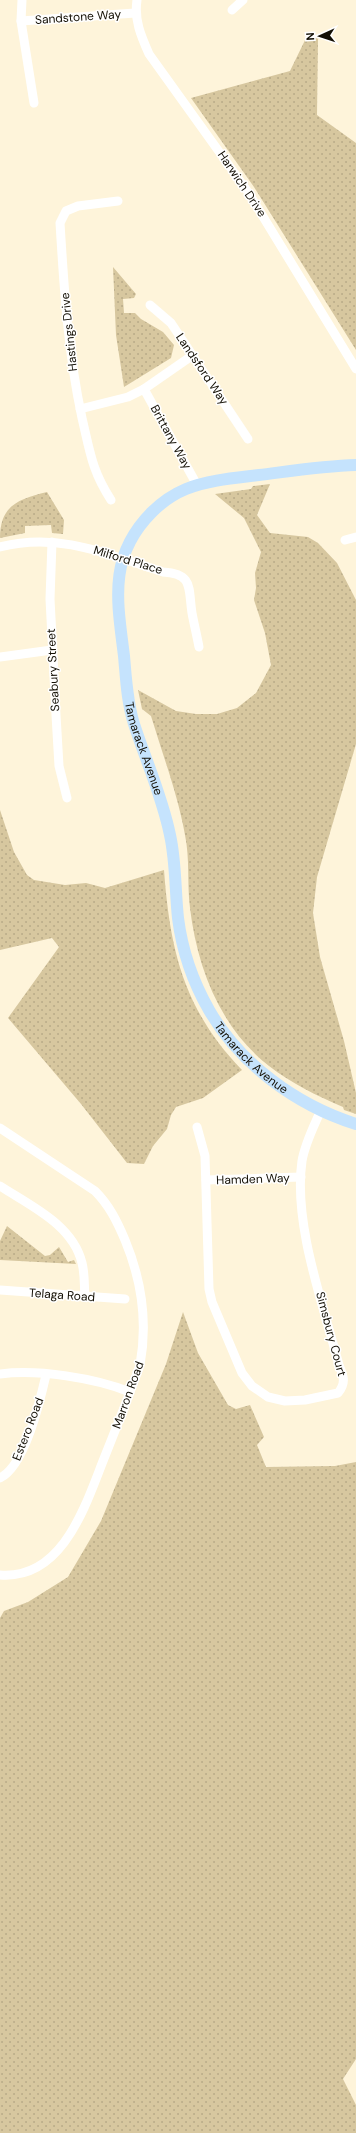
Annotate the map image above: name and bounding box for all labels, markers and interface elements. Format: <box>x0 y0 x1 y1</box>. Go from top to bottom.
street label: Sandstone Way <box>34 6 122 28</box>
north arrow <box>300 16 340 56</box>
text: N <box>303 32 317 41</box>
street label: Harwich Drive <box>214 148 270 220</box>
street label: Hastings Drive <box>57 292 81 372</box>
street label: Landsford Way <box>172 330 232 408</box>
street label: Brittany Way <box>147 402 195 472</box>
street label: Milford Place <box>92 542 165 578</box>
street label: Seabury Street <box>43 628 63 712</box>
street label: Tamarack Avenue <box>121 701 167 797</box>
street label: Tamarack Avenue <box>211 1019 291 1098</box>
street label: Hamden Way <box>216 1170 291 1188</box>
street label: Telaga Road <box>29 1285 95 1305</box>
street label: Simsbury Court <box>312 1290 350 1378</box>
street label: Marron Road <box>108 1359 148 1431</box>
street label: Estero Road <box>9 1395 47 1463</box>

